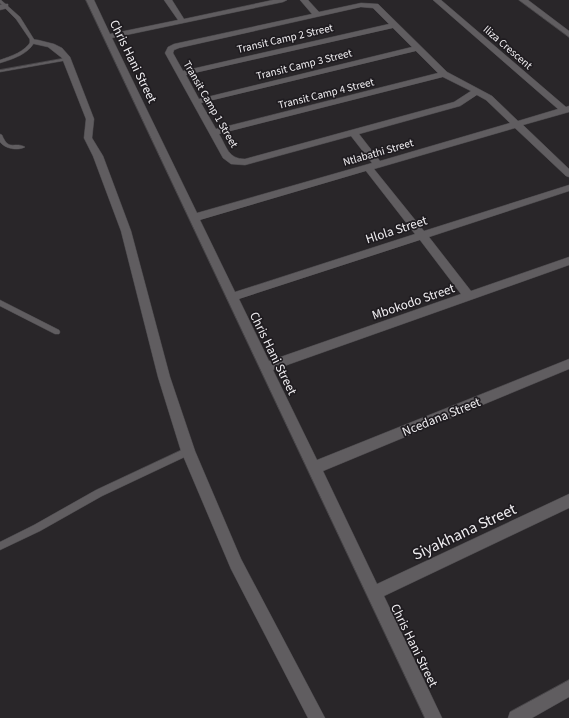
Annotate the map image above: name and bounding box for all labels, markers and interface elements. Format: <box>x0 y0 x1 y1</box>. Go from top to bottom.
street label: Chris Hani Street <box>105 17 161 107</box>
street label: Transit Camp 2 Street <box>236 20 335 57</box>
street label: Iliza Crescent <box>480 22 536 73</box>
street label: Transit Camp 3 Street <box>255 45 354 84</box>
street label: Transit Camp 1 Street <box>180 58 242 151</box>
street label: Transit Camp 4 Street <box>277 74 376 113</box>
street label: Ntlabathi Street <box>341 135 415 170</box>
street label: Hlola Street <box>363 211 430 248</box>
street label: Mbokodo Street <box>370 279 458 325</box>
street label: Chris Hani Street <box>245 309 301 399</box>
street label: Ncedana Street <box>399 393 484 441</box>
street label: Siyakhana Street <box>409 498 521 566</box>
street label: Chris Hani Street <box>386 601 442 691</box>

